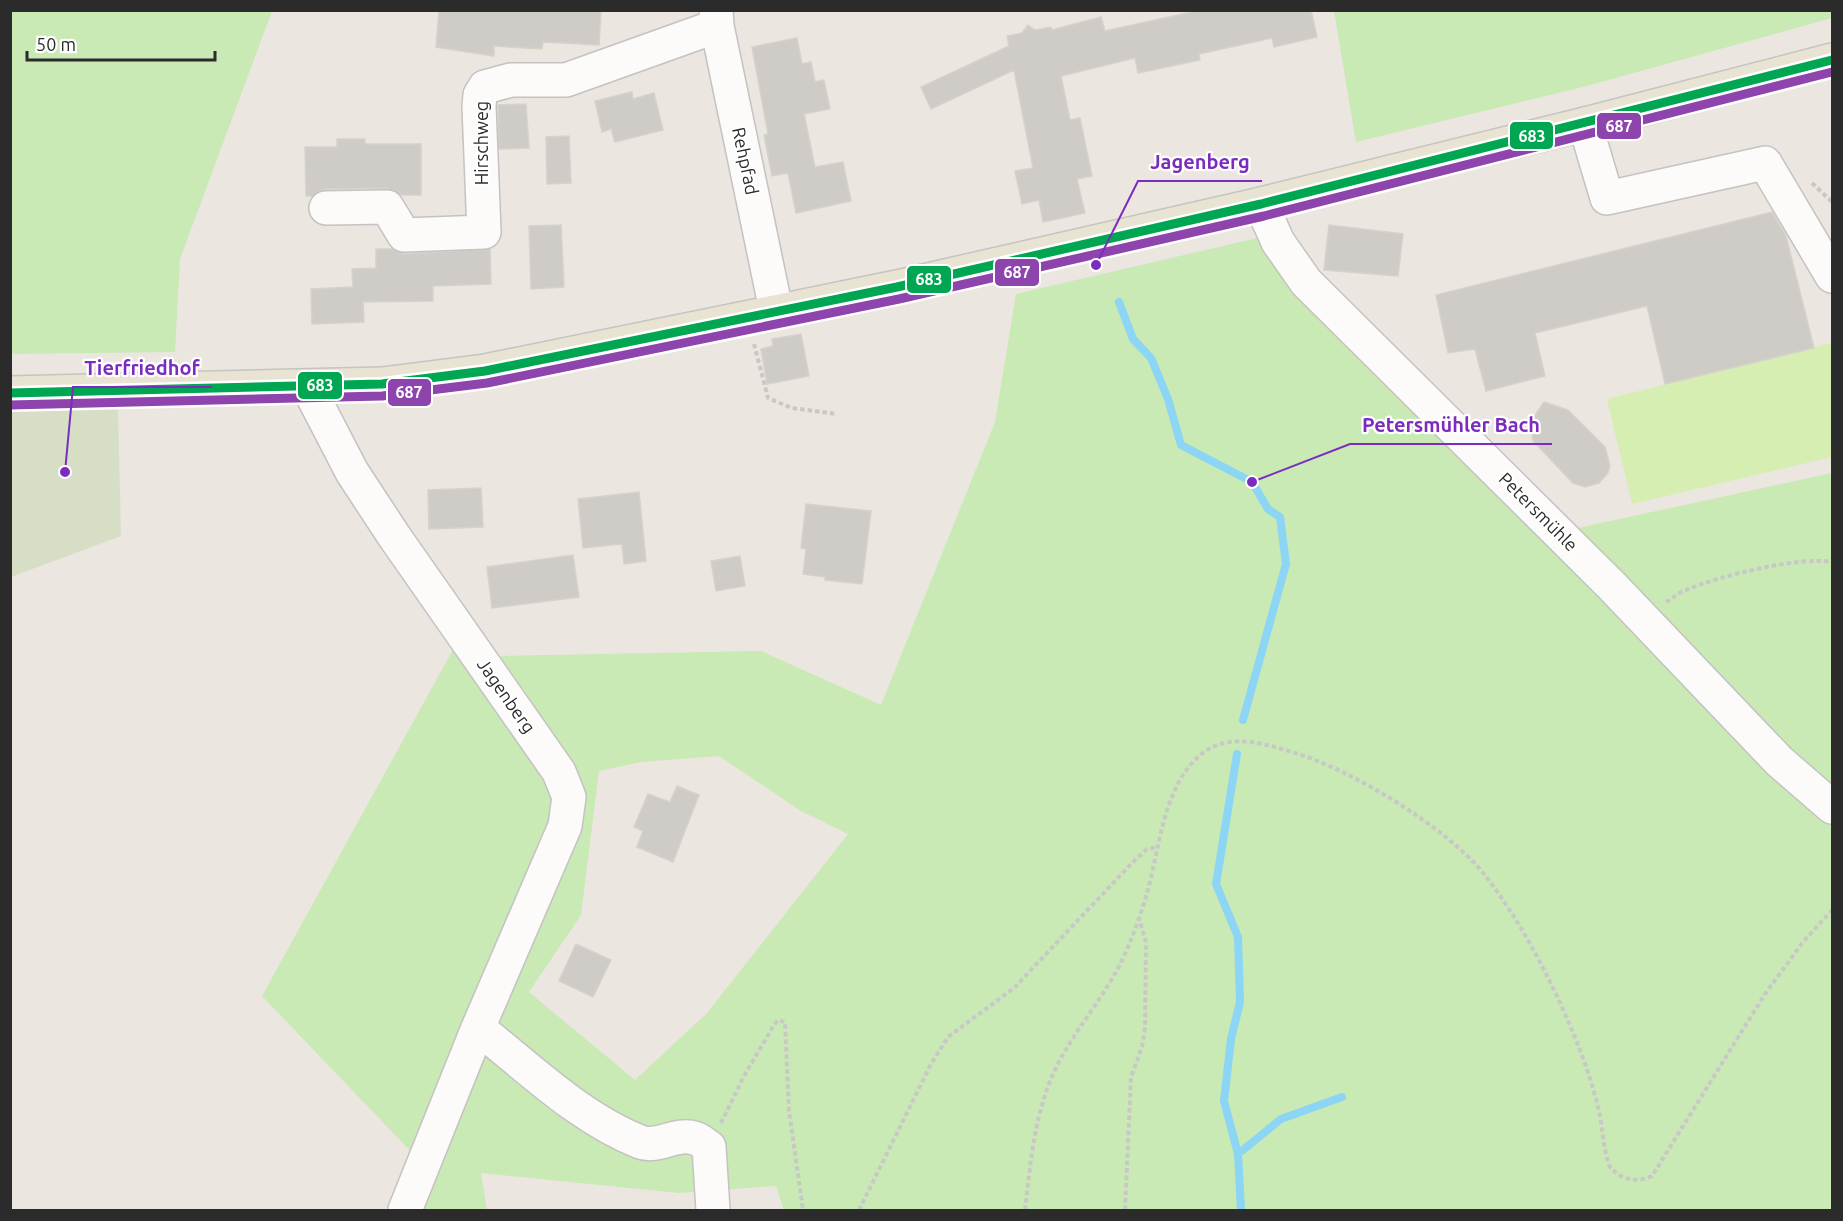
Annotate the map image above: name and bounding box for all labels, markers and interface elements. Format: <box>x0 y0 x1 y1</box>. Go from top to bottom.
scale bar <box>27 24 214 62</box>
text: 50 m <box>36 34 76 54</box>
street label: Hirschweg <box>471 101 491 185</box>
line badge: 687 <box>1596 112 1642 140</box>
text: 687 <box>1605 117 1633 135</box>
line badge: 683 <box>1509 121 1554 150</box>
street label: Rehpfad <box>729 125 763 196</box>
text: 683 <box>1518 127 1546 145</box>
callout: Jagenberg <box>1138 143 1262 181</box>
text: Jagenberg <box>1150 150 1250 173</box>
line badge: 687 <box>994 258 1040 287</box>
text: 687 <box>1003 263 1031 281</box>
line badge: 683 <box>906 265 952 294</box>
text: 683 <box>915 270 943 288</box>
callout: Tierfriedhof <box>73 349 212 387</box>
text: Tierfriedhof <box>84 356 200 379</box>
line badge: 683 <box>297 371 343 400</box>
text: 683 <box>306 376 334 394</box>
line badge: 687 <box>387 378 432 407</box>
text: 687 <box>395 383 423 401</box>
callout: Petersmühler Bach <box>1350 406 1552 444</box>
text: Petersmühler Bach <box>1362 413 1540 436</box>
street label: Petersmühle <box>1495 468 1582 555</box>
street label: Jagenberg <box>474 654 540 737</box>

